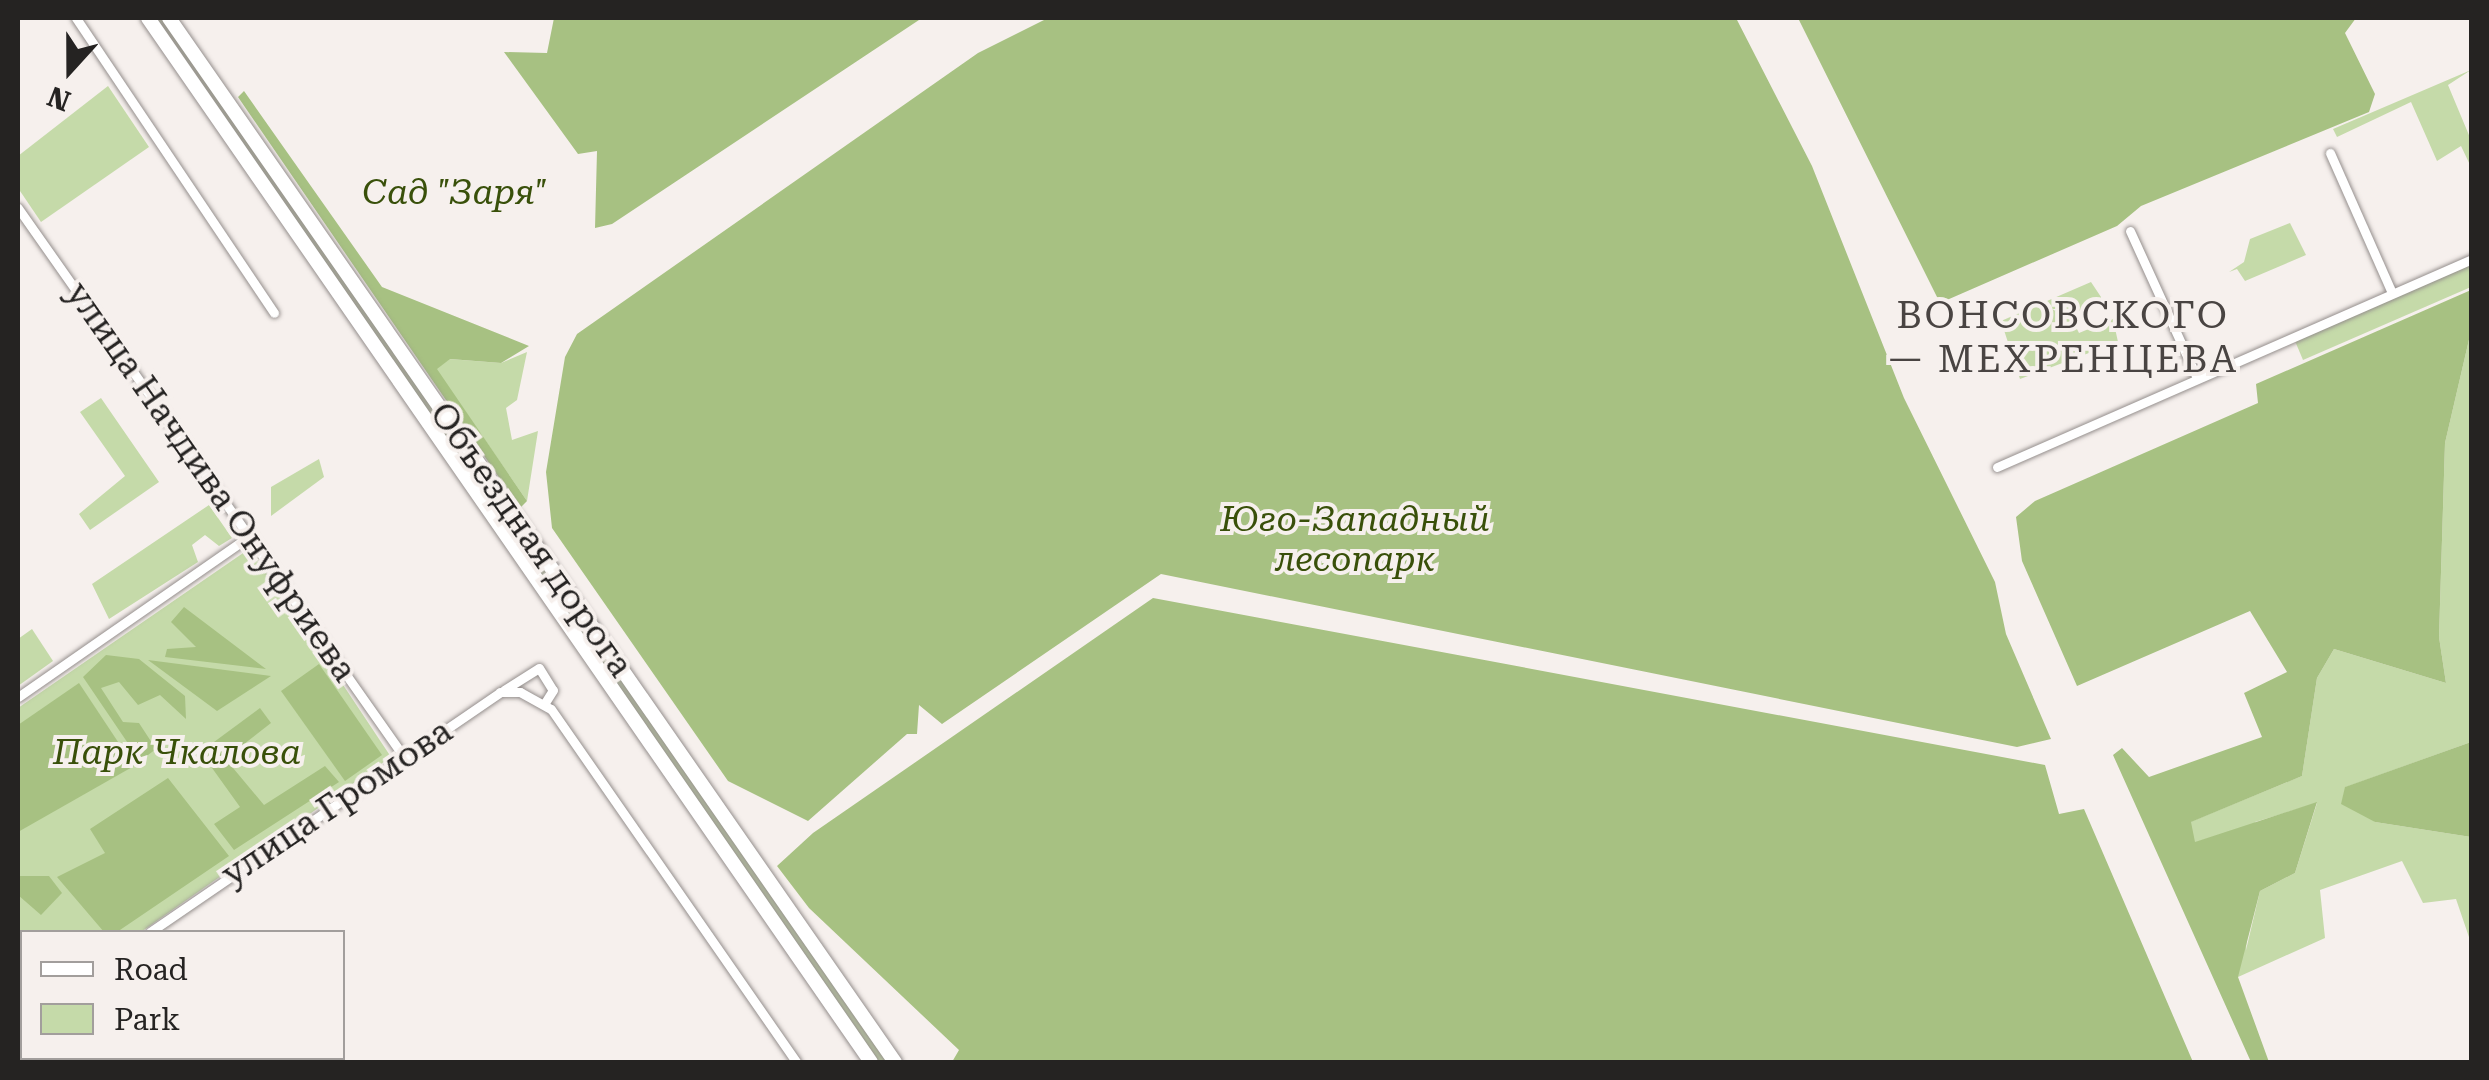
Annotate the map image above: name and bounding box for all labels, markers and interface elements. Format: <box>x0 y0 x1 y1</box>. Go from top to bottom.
north arrow <box>20 20 120 120</box>
text: N <box>43 79 75 118</box>
park label: Сад "Заря" <box>362 172 548 214</box>
street label: улица Начдива Онуфриева <box>57 274 365 690</box>
district label: ВОНСОВСКОГО — МЕХРЕНЦЕВА <box>1887 293 2239 382</box>
street label: Объездная дорога <box>420 395 642 685</box>
park label: Юго-Западный лесопарк <box>1220 499 1490 581</box>
street label: улица Громова <box>214 710 460 896</box>
park label: Парк Чкалова <box>53 732 301 774</box>
legend <box>20 930 345 1060</box>
text: Road <box>114 952 188 987</box>
text: Park <box>114 1002 180 1037</box>

